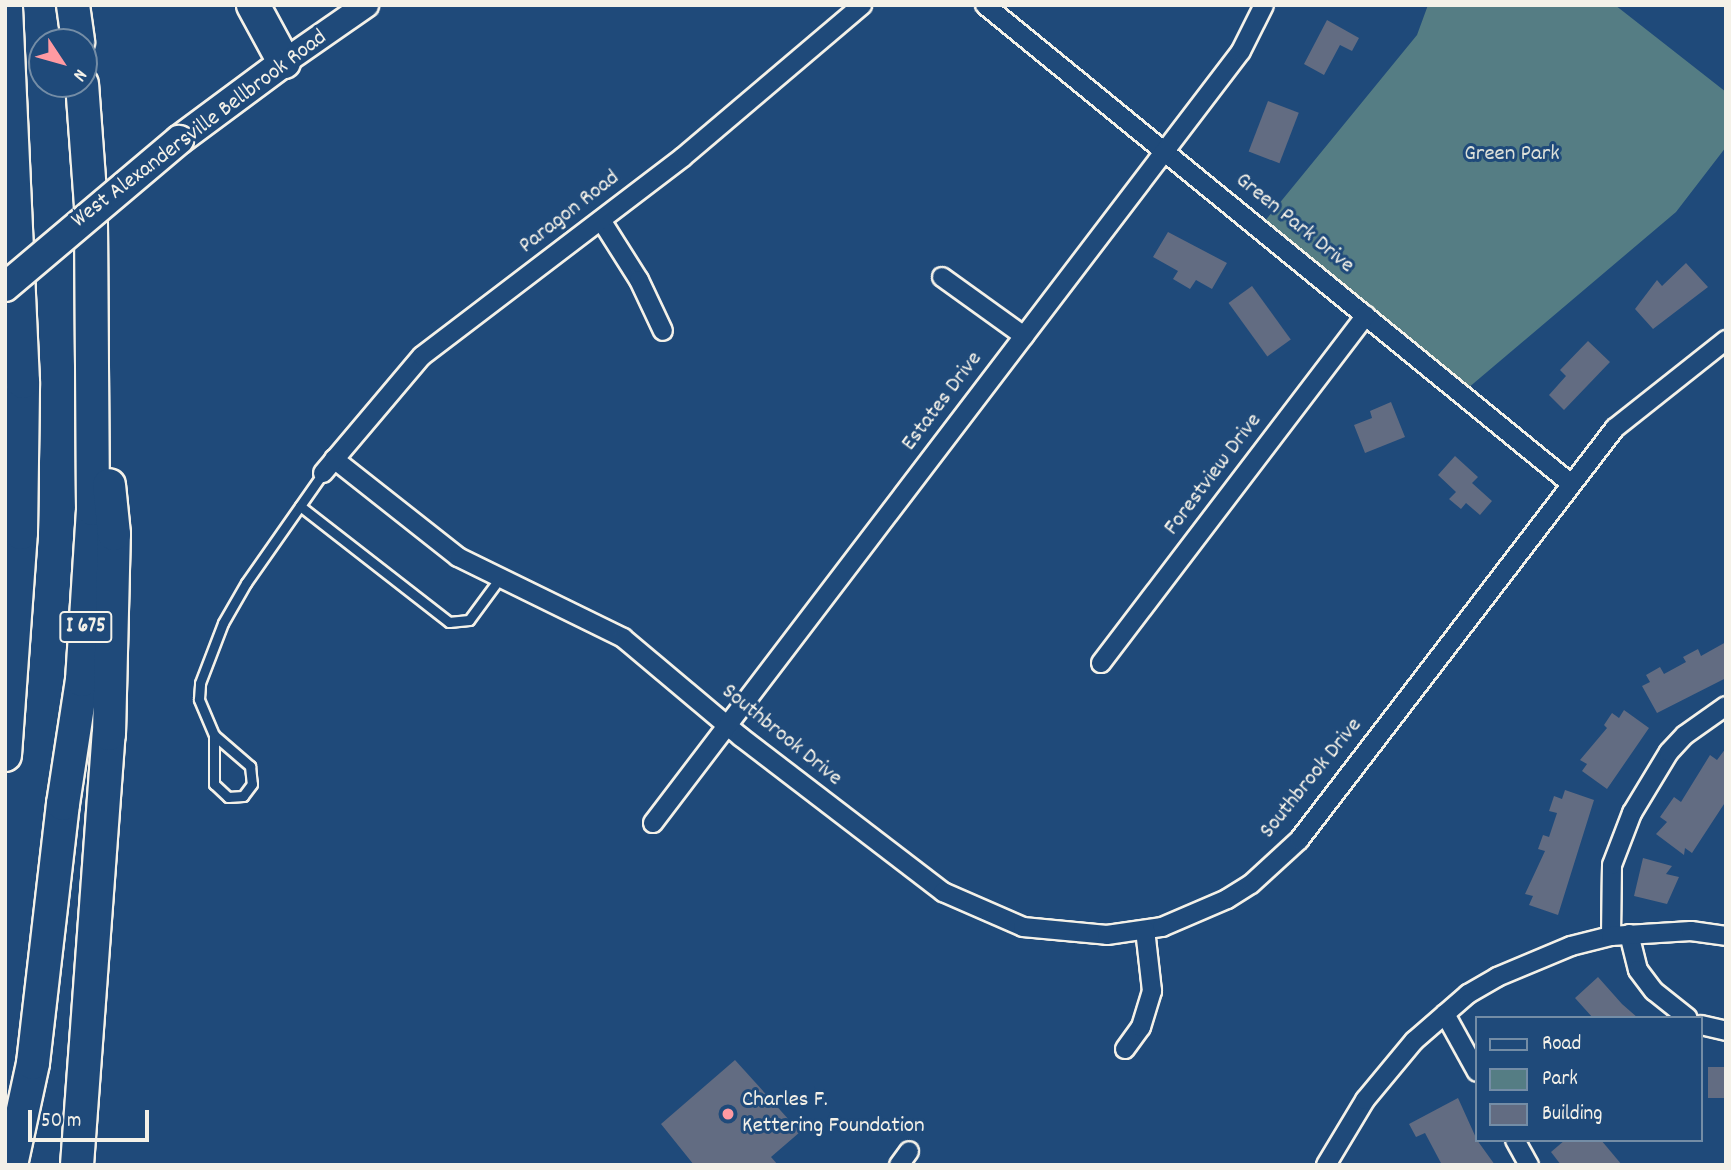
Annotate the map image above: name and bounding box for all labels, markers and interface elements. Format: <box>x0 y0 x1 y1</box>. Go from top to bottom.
street label: West Alexandersville Bellbrook Road <box>67 25 333 235</box>
north arrow <box>28 28 98 98</box>
text: N <box>65 63 92 86</box>
park label: Green Park <box>1464 141 1560 169</box>
street label: Paragon Road <box>514 165 626 261</box>
street label: Green Park Drive <box>1229 168 1359 280</box>
street label: Estates Drive <box>897 347 989 457</box>
street label: Forestview Drive <box>1159 409 1269 541</box>
road number: I 675 <box>58 610 114 644</box>
street label: Southbrook Drive <box>715 679 847 793</box>
street label: Southbrook Drive <box>1255 713 1369 845</box>
legend <box>1476 1016 1703 1142</box>
text: Road <box>1542 1030 1581 1060</box>
text: Park <box>1542 1065 1578 1095</box>
place label: Charles F. Kettering Foundation <box>742 1087 925 1141</box>
scale bar <box>32 1096 152 1140</box>
text: Building <box>1542 1100 1602 1130</box>
marker: Charles F. Kettering Foundation <box>720 1106 736 1122</box>
text: 50 m <box>41 1107 81 1137</box>

